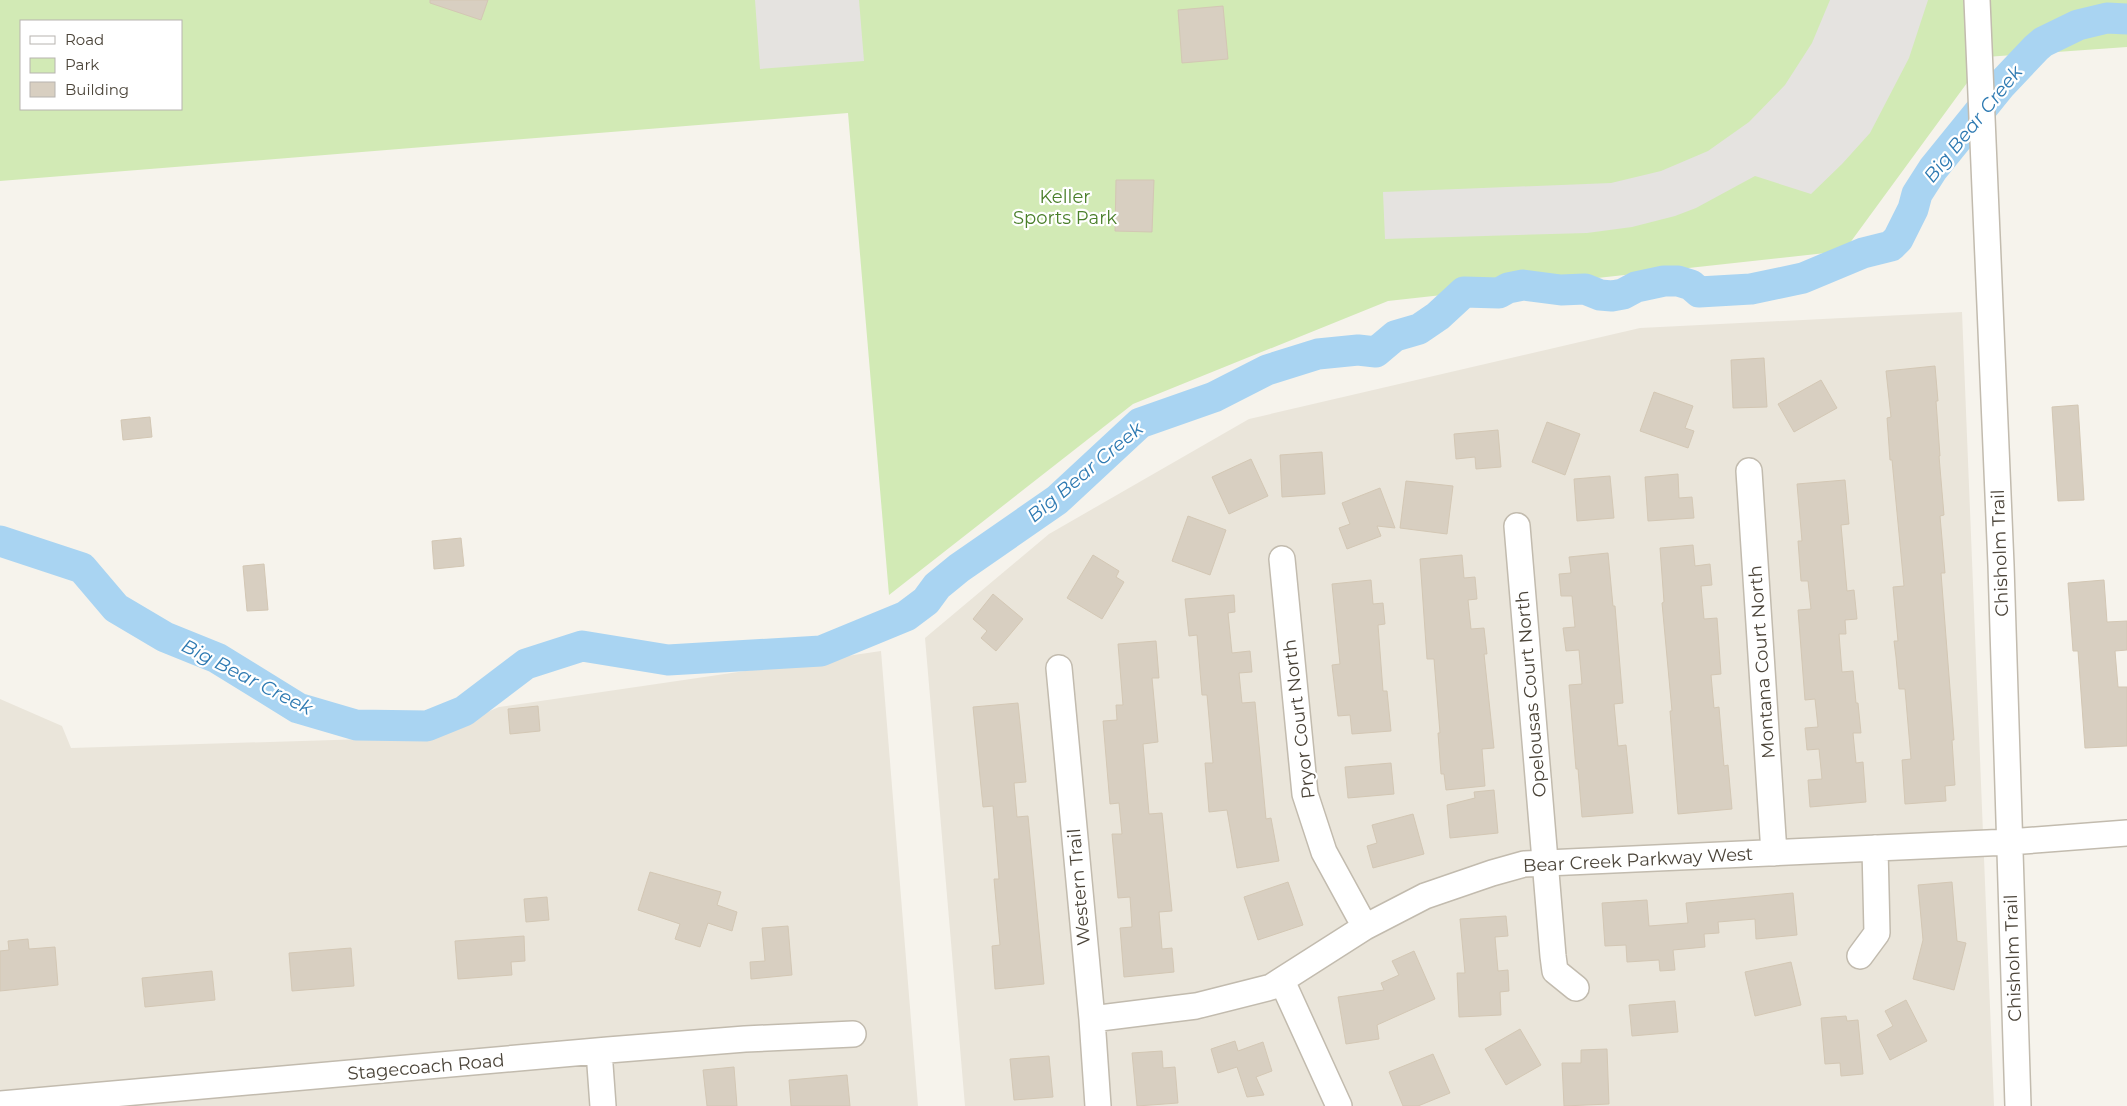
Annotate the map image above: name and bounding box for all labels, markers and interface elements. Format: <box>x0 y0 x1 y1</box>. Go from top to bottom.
legend <box>20 20 182 110</box>
text: Road <box>65 30 104 49</box>
text: Park <box>65 55 99 74</box>
water label: Big Bear Creek <box>1919 60 2028 187</box>
text: Building <box>65 80 129 99</box>
park label: Keller Sports Park <box>1013 186 1117 229</box>
water label: Big Bear Creek <box>1022 416 1148 527</box>
street label: Chisholm Trail <box>1987 489 2013 617</box>
street label: Montana Court North <box>1744 565 1780 759</box>
street label: Opelousas Court North <box>1511 590 1551 798</box>
water label: Big Bear Creek <box>178 634 317 720</box>
street label: Pryor Court North <box>1278 638 1320 800</box>
street label: Western Trail <box>1063 828 1095 946</box>
street label: Bear Creek Parkway West <box>1522 843 1754 877</box>
street label: Chisholm Trail <box>2000 894 2026 1022</box>
street label: Stagecoach Road <box>347 1049 505 1085</box>

